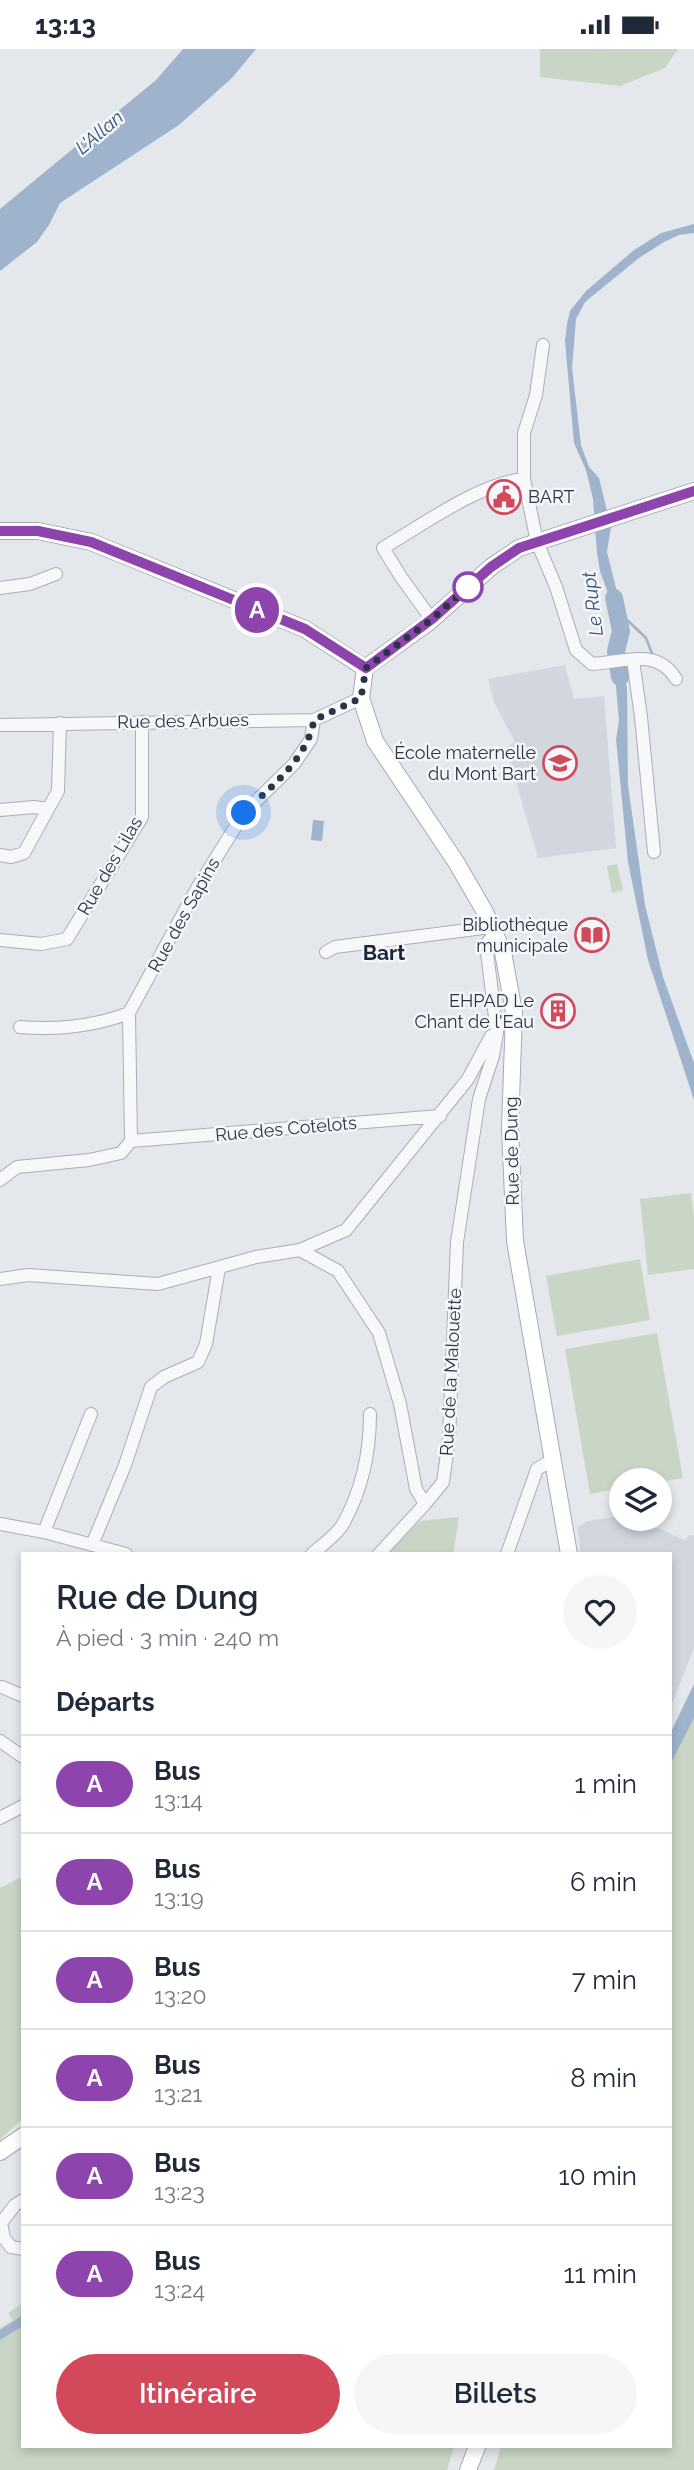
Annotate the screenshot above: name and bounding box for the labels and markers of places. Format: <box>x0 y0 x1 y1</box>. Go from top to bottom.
public building icon: BART <box>485 478 523 516</box>
place label: BART <box>528 486 575 507</box>
unlabelled marker <box>453 572 483 602</box>
place label: École maternelle du Mont Bart <box>394 741 536 784</box>
school or university icon: École maternelle du Mont Bart <box>541 744 579 782</box>
place label: Bibliothèque municipale <box>462 914 568 956</box>
library icon: Bibliothèque municipale <box>573 916 611 954</box>
place label: EHPAD Le Chant de l'Eau <box>414 990 534 1032</box>
building icon: EHPAD Le Chant de l'Eau <box>539 992 577 1030</box>

